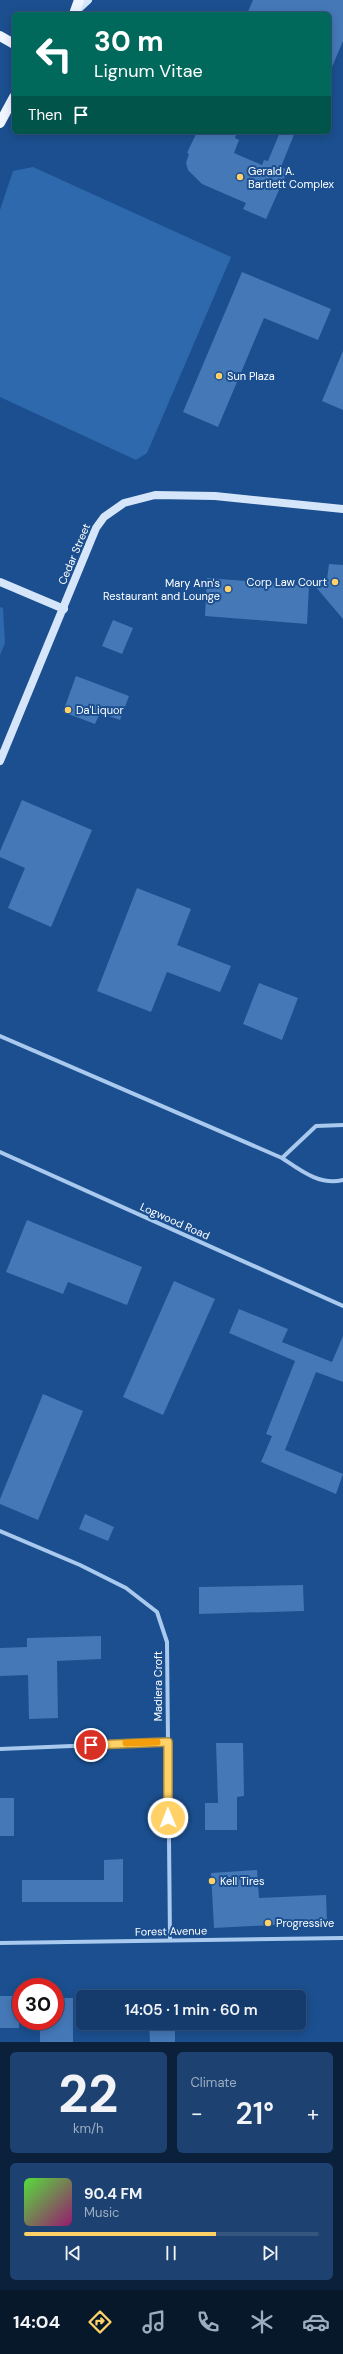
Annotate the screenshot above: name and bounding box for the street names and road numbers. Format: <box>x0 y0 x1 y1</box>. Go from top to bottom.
street label: Cedar Street <box>55 521 93 587</box>
street label: Logwood Road <box>138 1199 212 1243</box>
street label: Madiera Croft <box>151 1651 165 1721</box>
street label: Forest Avenue <box>135 1923 207 1939</box>

